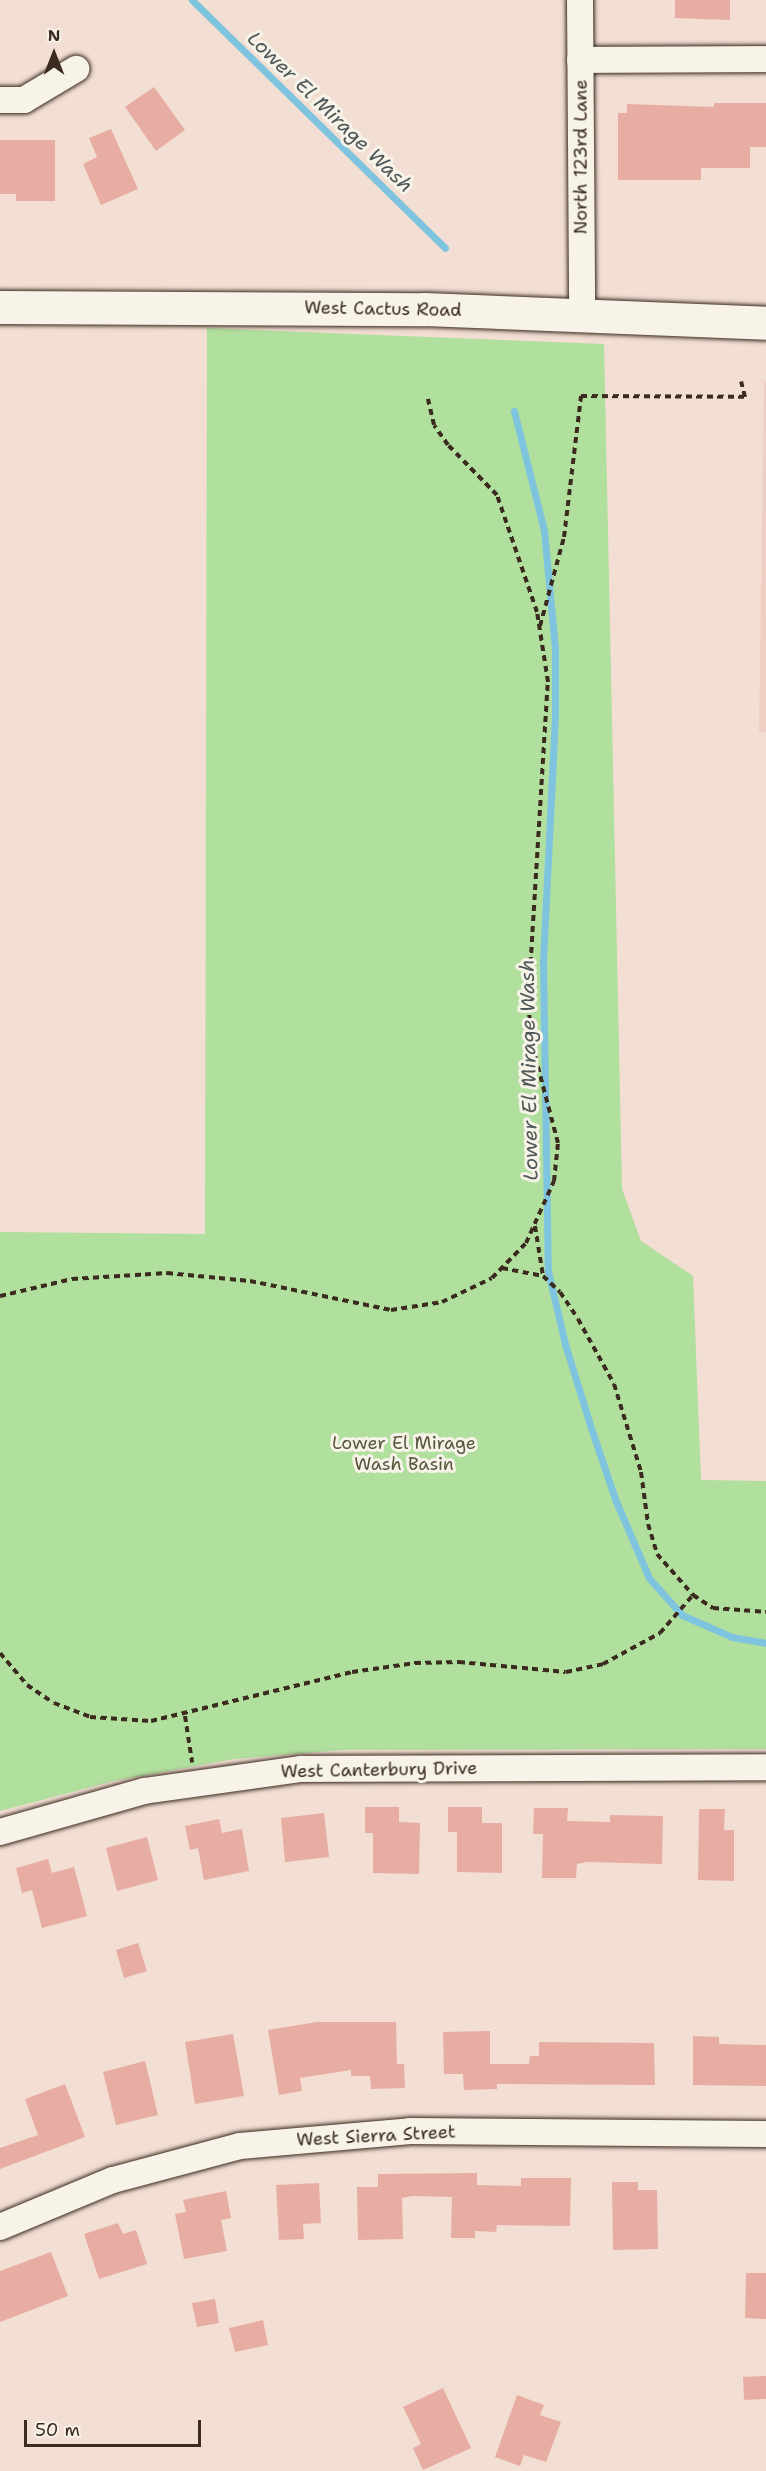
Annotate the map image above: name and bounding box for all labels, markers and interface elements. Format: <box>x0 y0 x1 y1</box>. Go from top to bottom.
north arrow <box>24 24 84 84</box>
text: N <box>48 25 60 46</box>
water label: Lower El Mirage Wash <box>242 27 418 197</box>
street label: North 123rd Lane <box>570 80 592 234</box>
street label: West Cactus Road <box>304 297 462 321</box>
water label: Lower El Mirage Wash <box>515 959 543 1181</box>
park label: Lower El Mirage Wash Basin <box>332 1433 476 1476</box>
street label: West Canterbury Drive <box>280 1757 478 1783</box>
street label: West Sierra Street <box>296 2121 456 2151</box>
scale bar <box>27 2408 204 2446</box>
text: 50 m <box>35 2418 80 2442</box>

